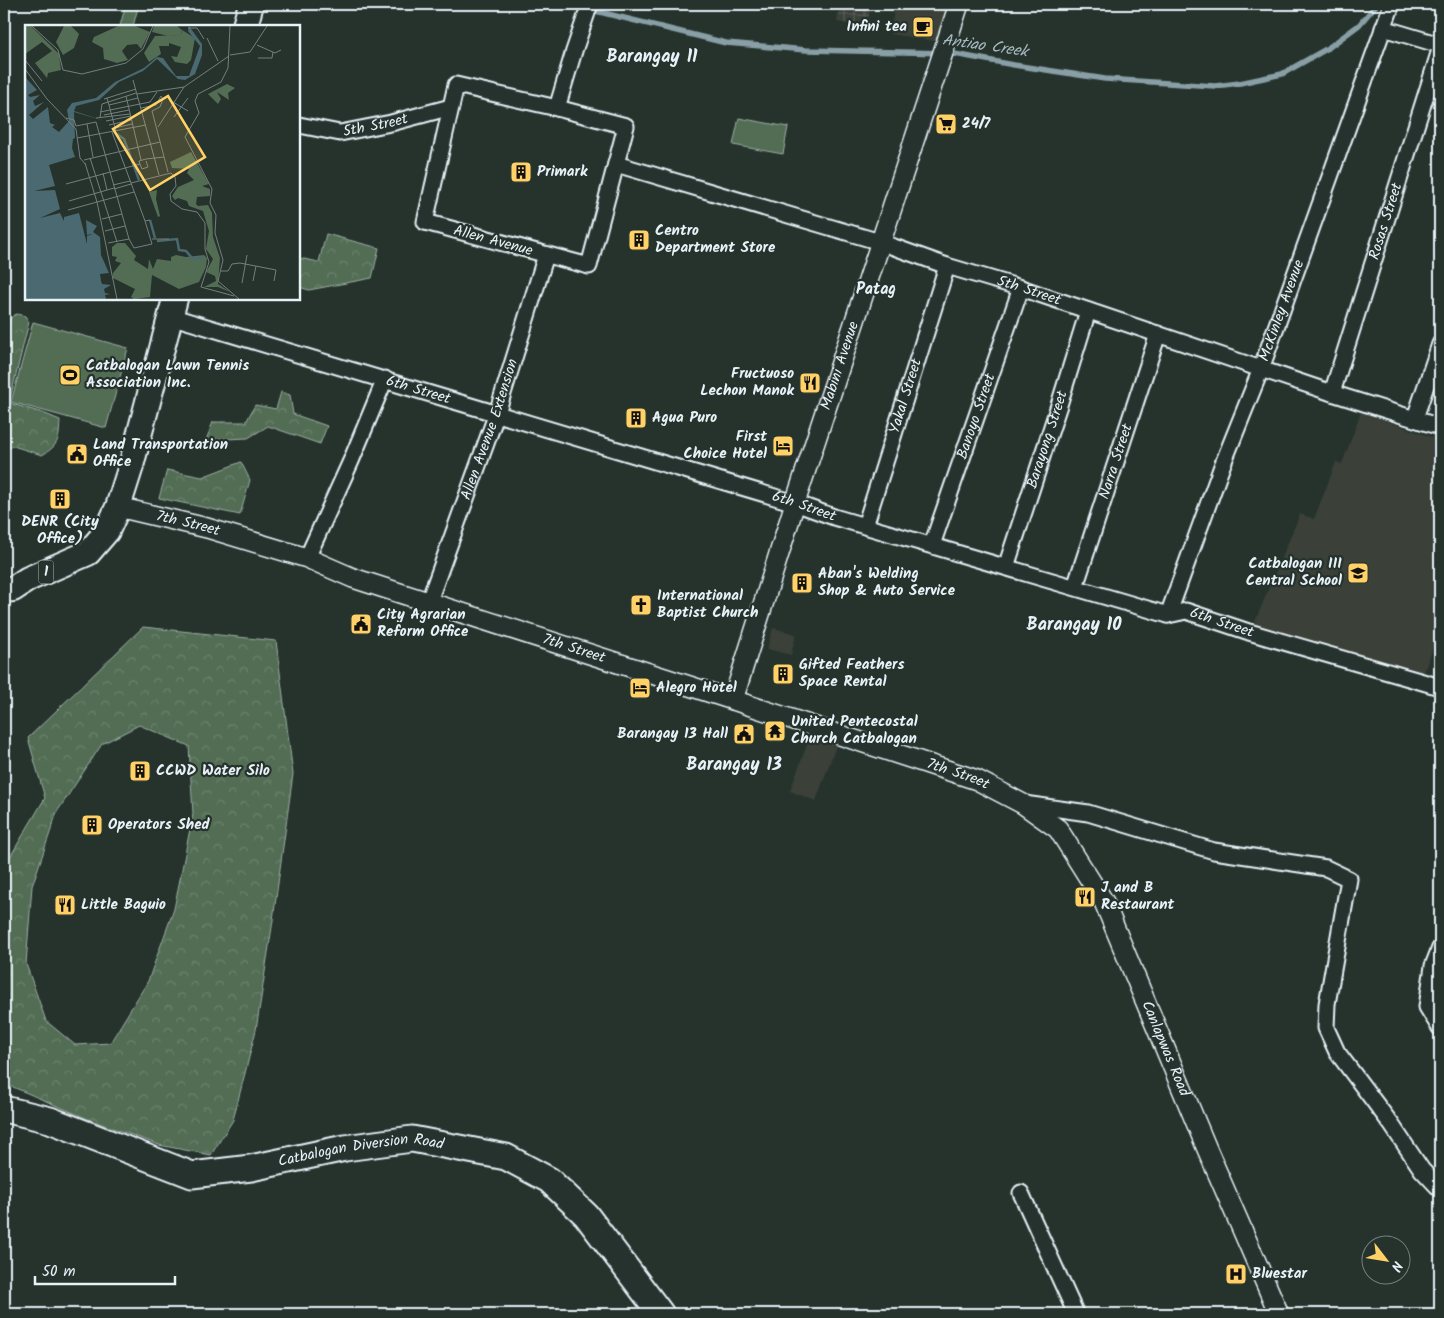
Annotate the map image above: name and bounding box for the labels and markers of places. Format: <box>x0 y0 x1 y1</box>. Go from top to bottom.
place label: Infini tea <box>847 15 907 39</box>
cafe icon: Infini tea <box>911 15 935 39</box>
supermarket icon: 24/7 <box>934 112 958 136</box>
place label: 24/7 <box>962 112 991 136</box>
building icon: Primark <box>509 160 533 184</box>
place label: Primark <box>537 160 588 184</box>
place label: Centro Department Store <box>655 219 776 260</box>
building icon: Centro Department Store <box>627 228 651 252</box>
place label: Catbalogan Lawn Tennis Association Inc. <box>86 354 249 395</box>
place label: Fructuoso Lechon Manok <box>700 362 795 403</box>
sports icon: Catbalogan Lawn Tennis Association Inc. <box>58 363 82 387</box>
restaurant icon: Fructuoso Lechon Manok <box>798 371 822 395</box>
building icon: Agua Puro <box>624 406 648 430</box>
place label: Agua Puro <box>652 406 717 430</box>
place label: First Choice Hotel <box>683 425 767 466</box>
place label: Land Transportation Office <box>93 433 228 474</box>
hotel icon: First Choice Hotel <box>771 434 795 458</box>
public building icon: Land Transportation Office <box>65 442 89 466</box>
building icon: DENR (City Office) <box>48 487 72 511</box>
place label: DENR (City Office) <box>21 510 99 551</box>
place label: Catbalogan III Central School <box>1246 552 1342 593</box>
school or university icon: Catbalogan III Central School <box>1346 561 1370 585</box>
place label: Aban's Welding Shop & Auto Service <box>818 562 956 603</box>
building icon: Aban's Welding Shop & Auto Service <box>790 571 814 595</box>
place label: International Baptist Church <box>657 584 759 625</box>
church icon: International Baptist Church <box>629 593 653 617</box>
place label: City Agrarian Reform Office <box>377 603 469 644</box>
public building icon: City Agrarian Reform Office <box>349 612 373 636</box>
place label: Gifted Feathers Space Rental <box>799 653 904 694</box>
building icon: Gifted Feathers Space Rental <box>771 662 795 686</box>
hotel icon: Alegro Hotel <box>628 676 652 700</box>
place label: Alegro Hotel <box>656 676 737 700</box>
place label: United Pentecostal Church Catbalogan <box>791 710 918 751</box>
temple icon: United Pentecostal Church Catbalogan <box>763 719 787 743</box>
place label: Barangay 13 Hall <box>617 722 728 746</box>
public building icon: Barangay 13 Hall <box>732 722 756 746</box>
building icon: CCWD Water Silo <box>128 759 152 783</box>
place label: CCWD Water Silo <box>156 759 270 783</box>
building icon: Operators Shed <box>80 813 104 837</box>
place label: Operators Shed <box>108 813 211 837</box>
place label: J and B Restaurant <box>1101 876 1174 917</box>
restaurant icon: J and B Restaurant <box>1073 885 1097 909</box>
restaurant icon: Little Baguio <box>53 893 77 917</box>
place label: Little Baguio <box>81 893 166 917</box>
hospital icon: Bluestar <box>1224 1262 1248 1286</box>
place label: Bluestar <box>1252 1262 1307 1286</box>

